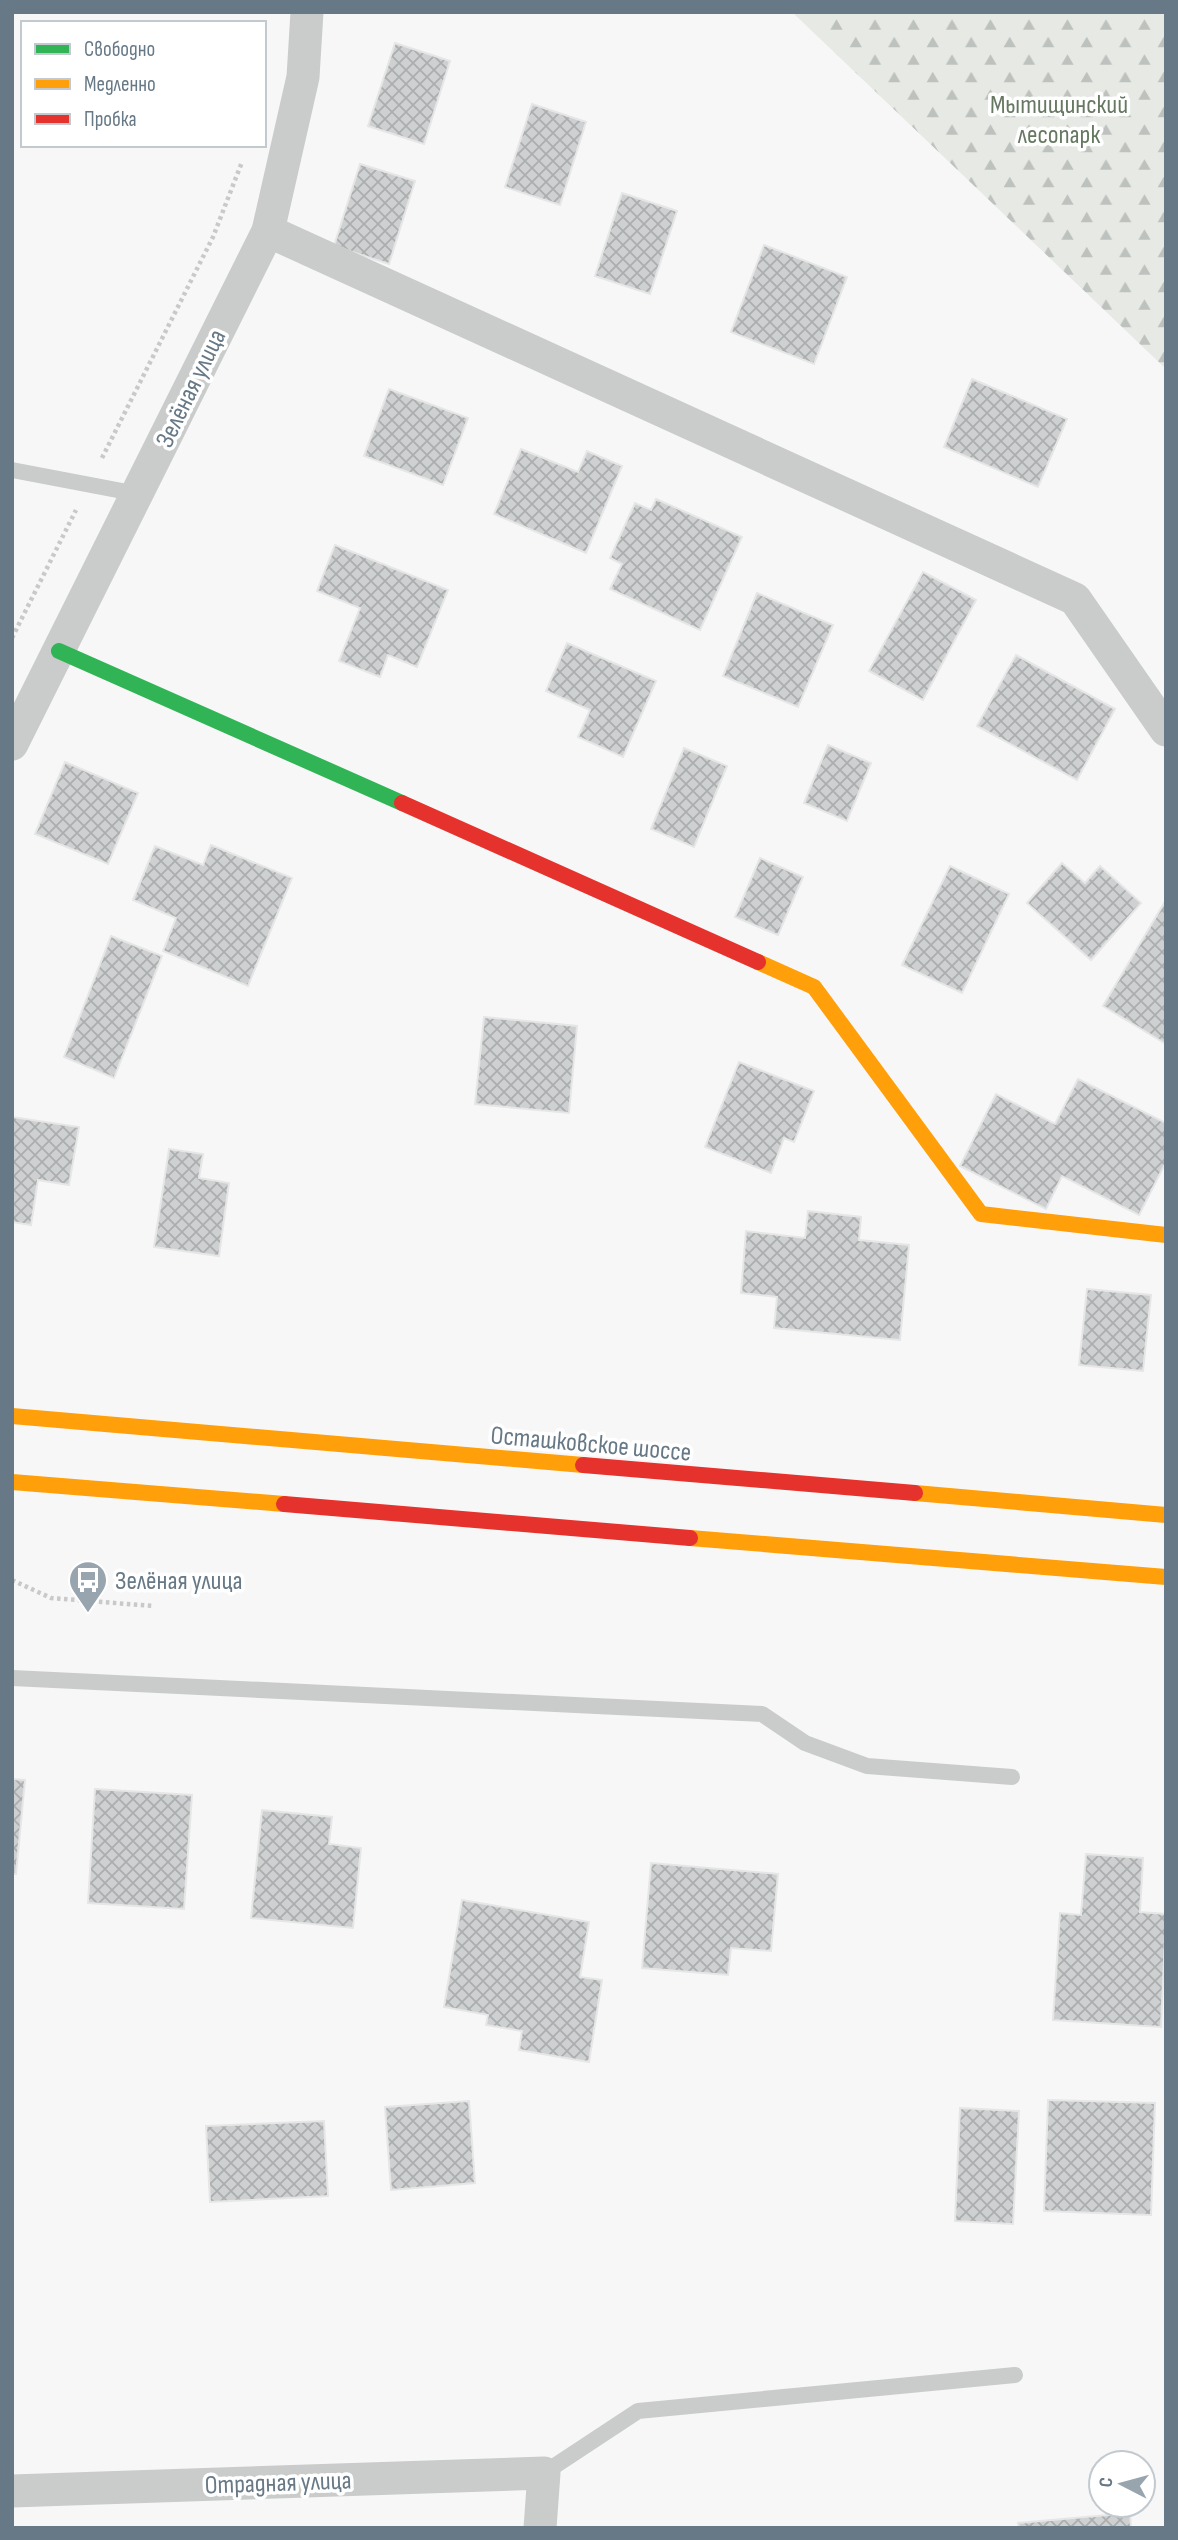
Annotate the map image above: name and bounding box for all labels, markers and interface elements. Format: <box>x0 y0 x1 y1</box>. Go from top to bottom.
legend <box>21 21 266 147</box>
text: Свободно <box>84 37 155 62</box>
text: Медленно <box>84 72 156 97</box>
park label: Мытищинский лесопарк <box>990 90 1128 151</box>
text: Пробка <box>84 107 137 132</box>
street label: Зелёная улица <box>149 325 233 453</box>
street label: Осташковское шоссе <box>489 1420 692 1469</box>
bus stop icon: Зелёная улица <box>67 1559 109 1614</box>
place label: Зелёная улица <box>115 1566 242 1597</box>
north arrow <box>1087 2449 1157 2519</box>
street label: Отрадная улица <box>204 2465 352 2502</box>
text: С <box>1095 2476 1119 2488</box>

